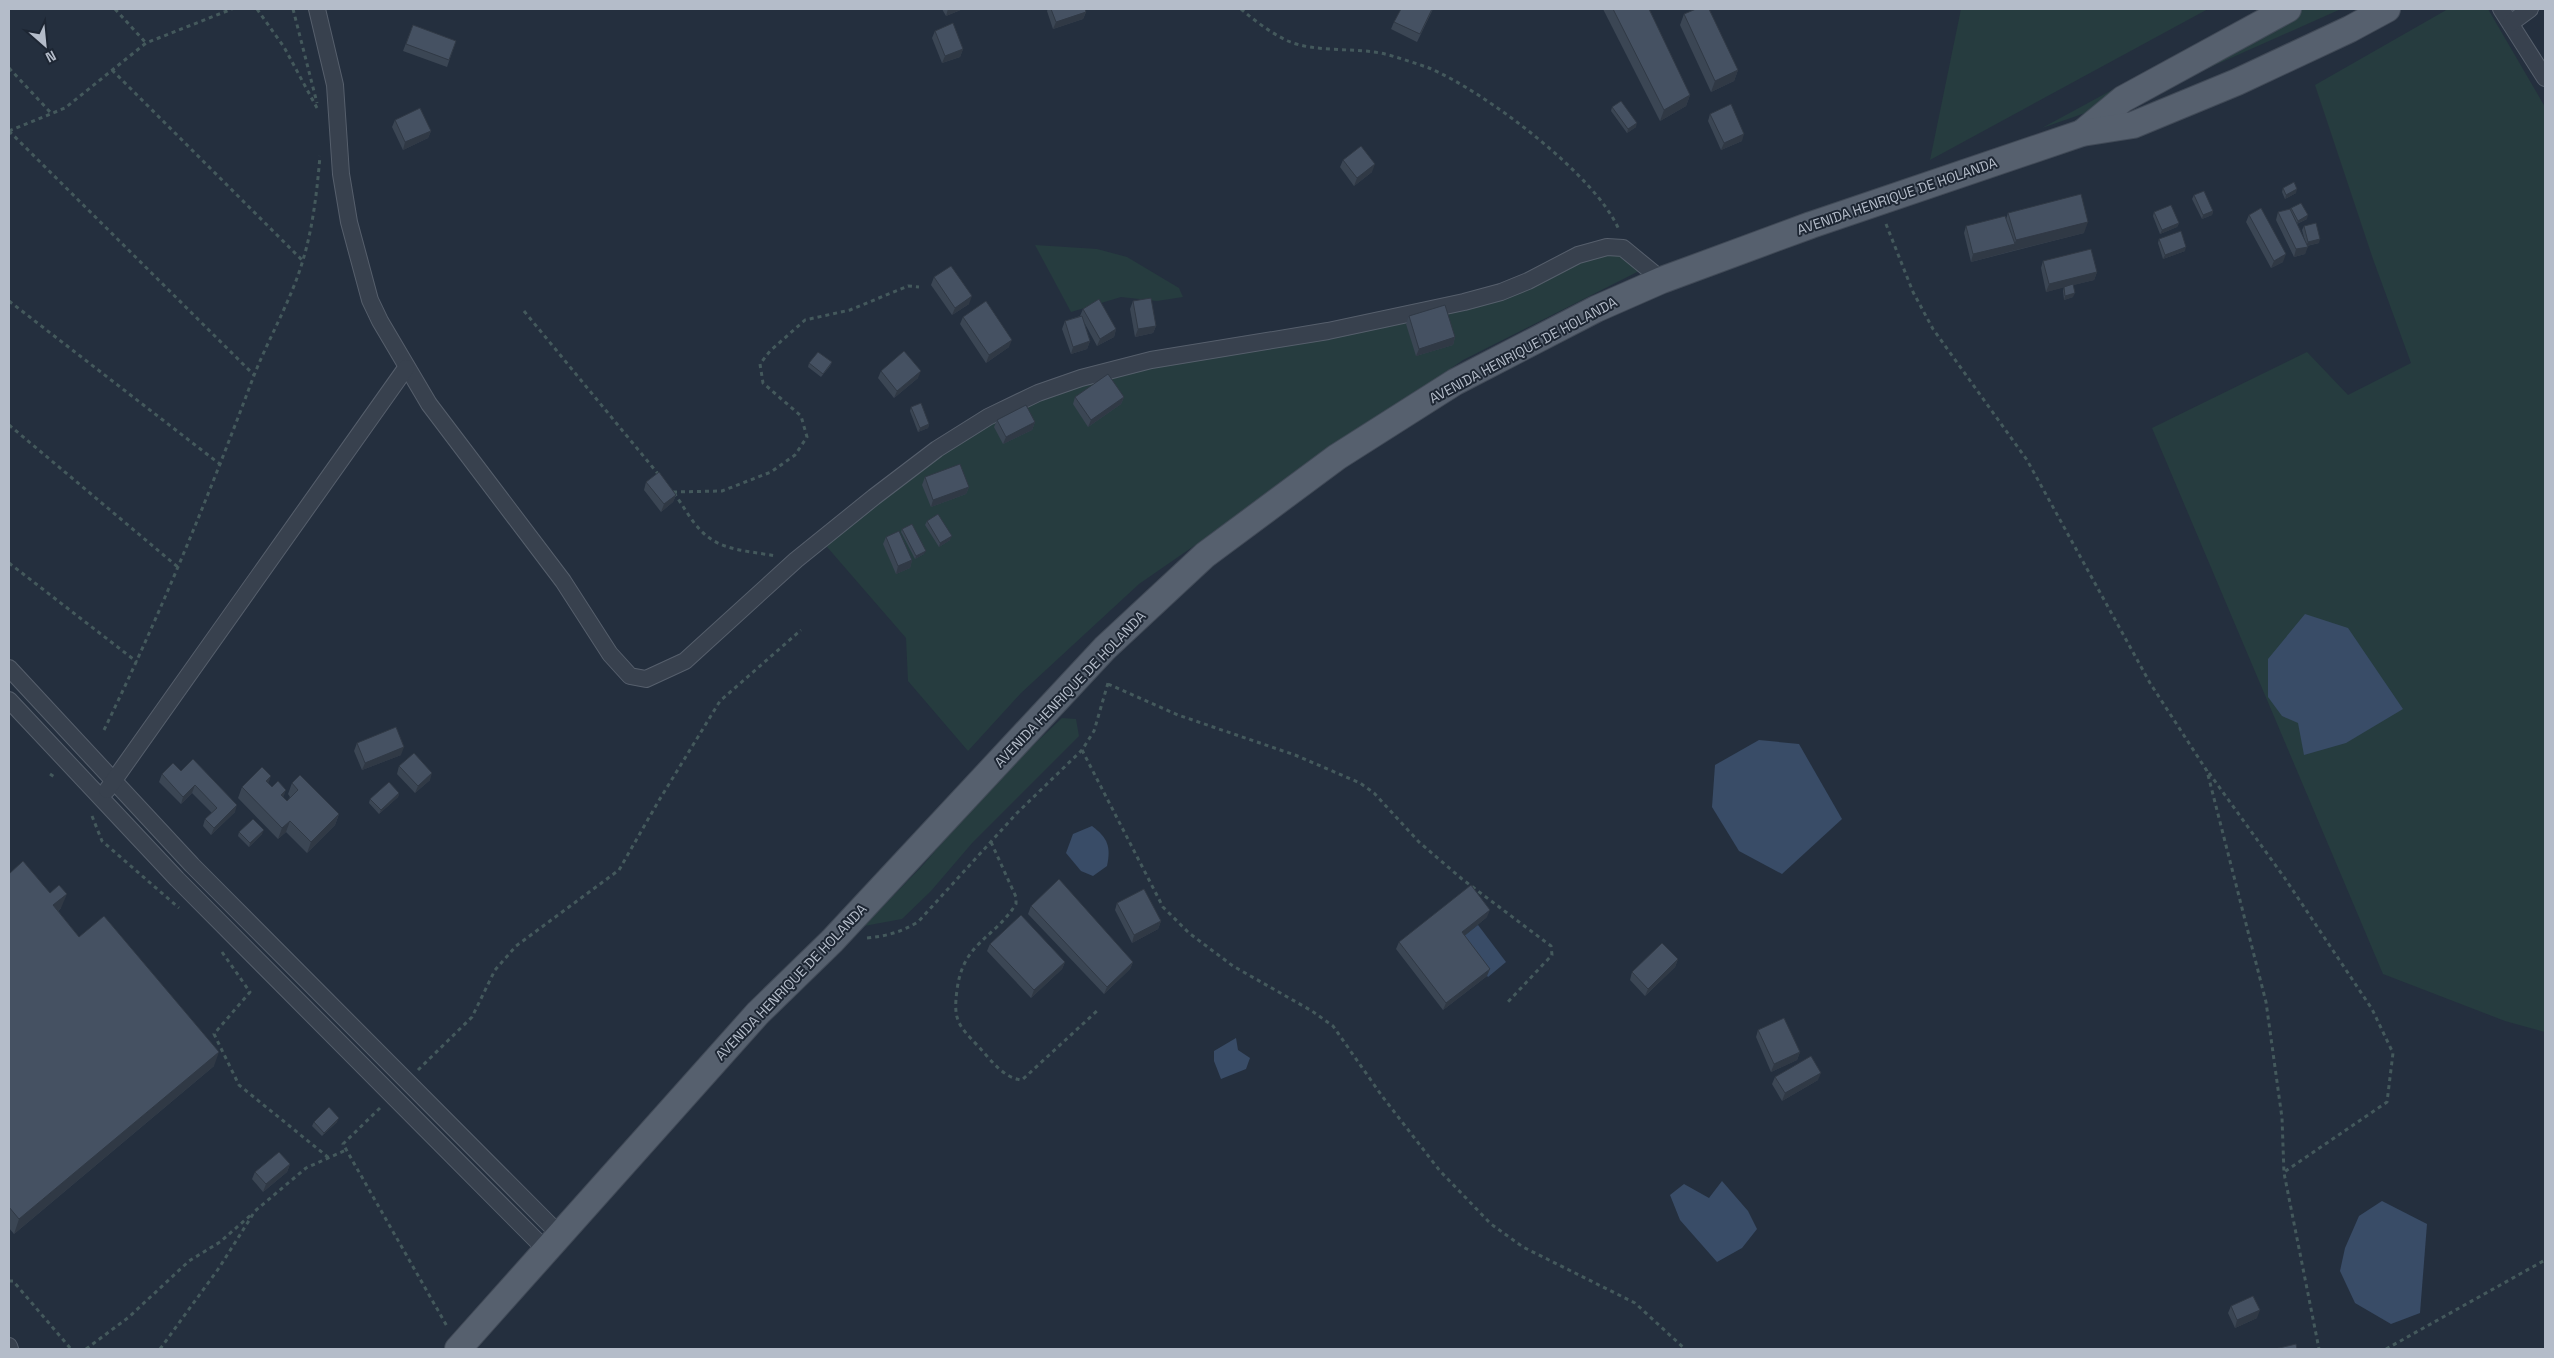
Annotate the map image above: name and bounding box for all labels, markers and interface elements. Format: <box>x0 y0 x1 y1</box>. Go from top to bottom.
north arrow <box>20 20 70 70</box>
text: N <box>43 46 59 67</box>
street label: AVENIDA HENRIQUE DE HOLANDA <box>1795 153 2000 239</box>
street label: AVENIDA HENRIQUE DE HOLANDA <box>1426 293 1620 407</box>
street label: AVENIDA HENRIQUE DE HOLANDA <box>990 607 1150 771</box>
street label: AVENIDA HENRIQUE DE HOLANDA <box>711 900 871 1064</box>

